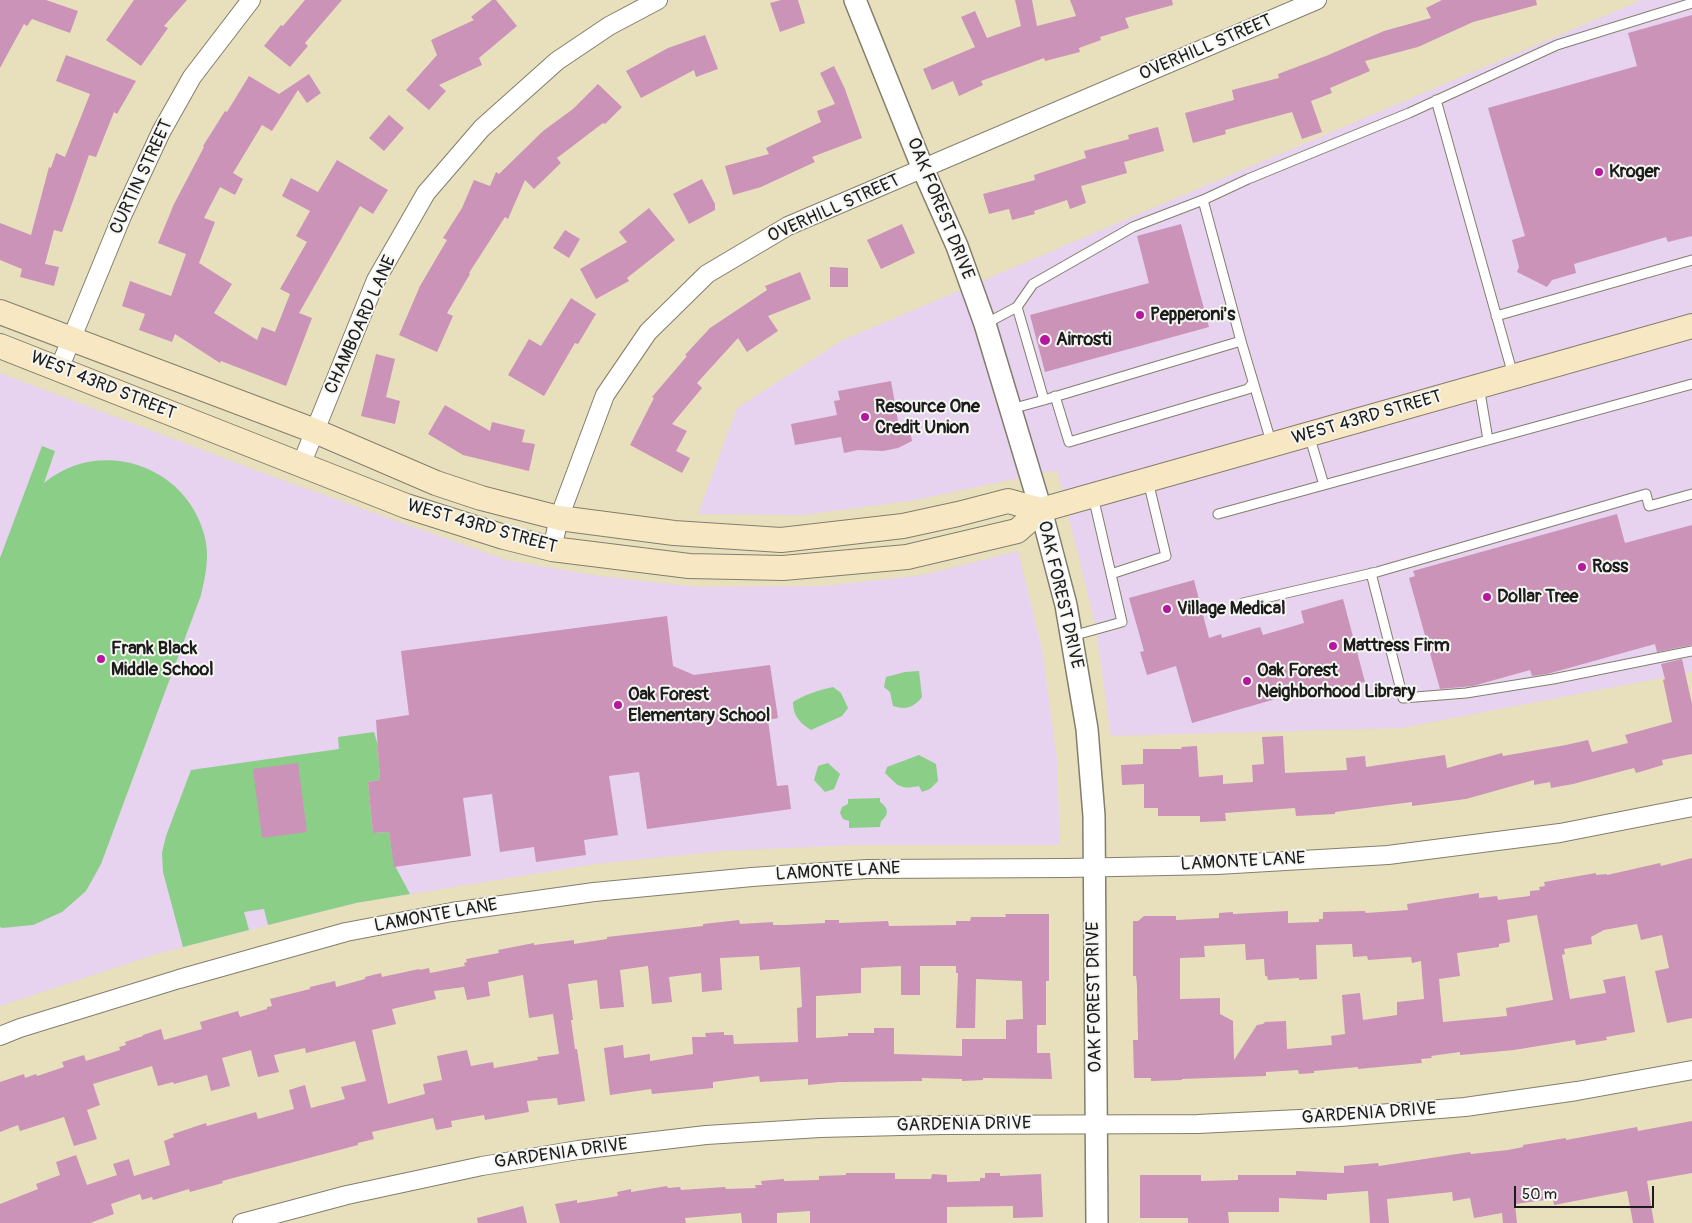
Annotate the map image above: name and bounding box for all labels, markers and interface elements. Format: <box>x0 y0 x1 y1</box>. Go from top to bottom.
street label: OVERHILL STREET <box>1136 10 1276 86</box>
street label: CURTIN STREET <box>106 116 178 238</box>
street label: OAK FOREST DRIVE <box>902 135 978 283</box>
place label: Kroger <box>1609 161 1660 183</box>
marker: Kroger <box>1593 166 1605 178</box>
street label: OVERHILL STREET <box>765 170 903 248</box>
street label: CHAMBOARD LANE <box>321 252 401 398</box>
place label: Pepperoni's <box>1150 304 1235 326</box>
marker: Pepperoni's <box>1134 309 1146 321</box>
place label: Airrosti <box>1056 329 1112 351</box>
marker: Airrosti <box>1038 333 1052 347</box>
street label: WEST 43RD STREET <box>27 347 179 425</box>
street label: WEST 43RD STREET <box>1290 386 1444 450</box>
place label: Resource One Credit Union <box>875 396 980 438</box>
marker: Resource One Credit Union <box>859 411 871 423</box>
street label: WEST 43RD STREET <box>405 495 559 559</box>
street label: OAK FOREST DRIVE <box>1032 519 1088 671</box>
place label: Ross <box>1592 556 1628 578</box>
marker: Ross <box>1576 561 1588 573</box>
place label: Dollar Tree <box>1497 586 1578 608</box>
marker: Dollar Tree <box>1481 591 1493 603</box>
place label: Village Medical <box>1177 598 1285 620</box>
marker: Village Medical <box>1161 603 1173 615</box>
place label: Mattress Firm <box>1343 635 1450 657</box>
place label: Frank Black Middle School <box>111 638 214 681</box>
marker: Mattress Firm <box>1327 640 1339 652</box>
marker: Frank Black Middle School <box>95 653 107 665</box>
place label: Oak Forest Neighborhood Library <box>1257 660 1415 702</box>
marker: Oak Forest Neighborhood Library <box>1241 675 1253 687</box>
place label: Oak Forest Elementary School <box>628 684 770 726</box>
marker: Oak Forest Elementary School <box>612 699 624 711</box>
street label: LAMONTE LANE <box>1180 848 1306 876</box>
street label: LAMONTE LANE <box>775 858 901 886</box>
street label: LAMONTE LANE <box>373 895 499 937</box>
street label: OAK FOREST DRIVE <box>1083 921 1107 1073</box>
street label: GARDENIA DRIVE <box>1301 1099 1437 1129</box>
street label: GARDENIA DRIVE <box>896 1113 1032 1137</box>
street label: GARDENIA DRIVE <box>493 1134 629 1174</box>
scale bar <box>1517 1176 1657 1208</box>
text: 50 m <box>1522 1185 1557 1204</box>

